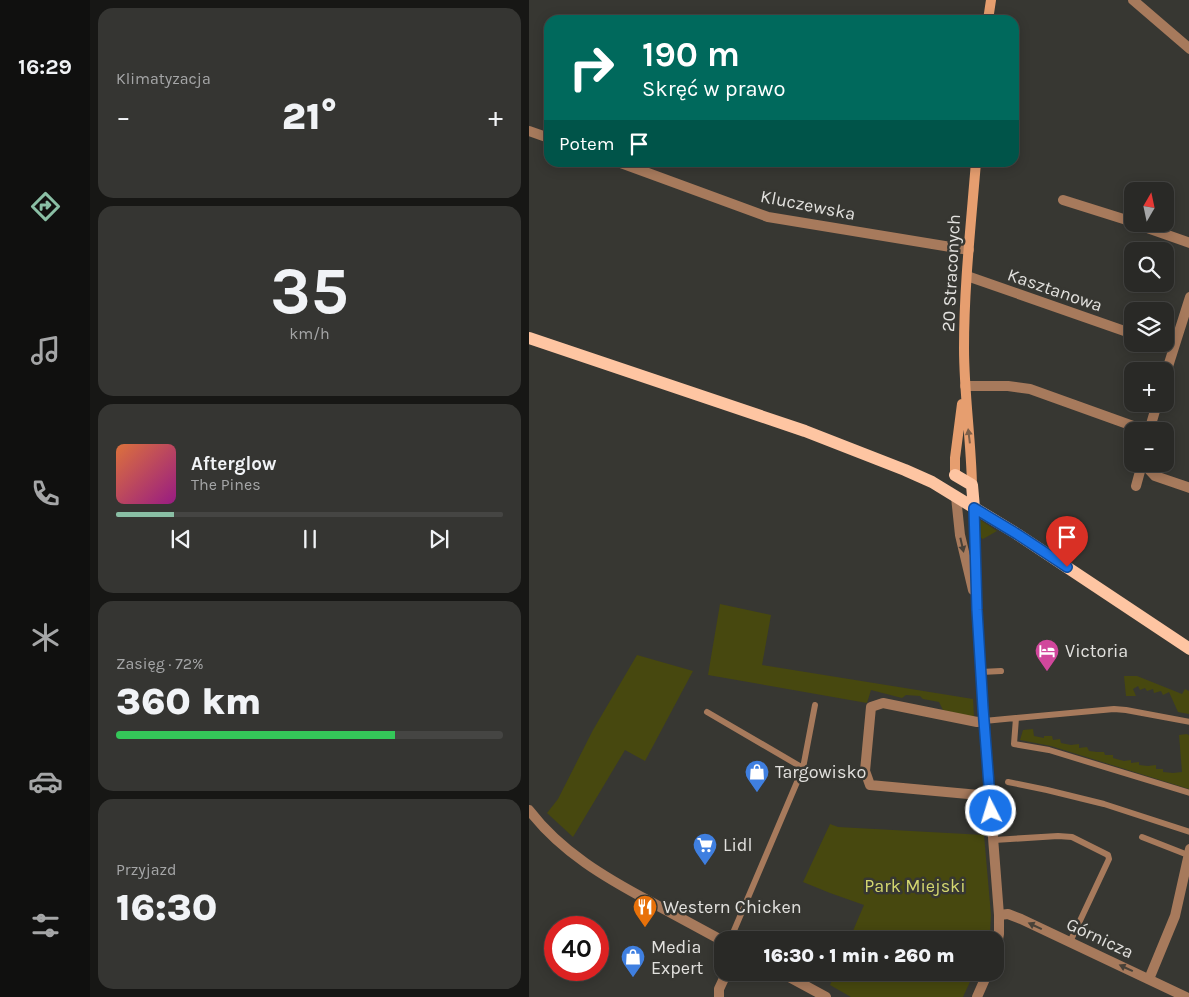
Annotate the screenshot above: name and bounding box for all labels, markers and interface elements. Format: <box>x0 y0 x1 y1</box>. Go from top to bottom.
text: 190 m <box>642 34 740 75</box>
icon: right <box>559 35 624 100</box>
text: 16:29 <box>18 54 72 80</box>
text: Klimatyzacja <box>116 69 211 88</box>
text: Skręć w prawo <box>642 76 786 102</box>
text: 21° <box>282 94 337 139</box>
text: − <box>116 100 131 133</box>
text: + <box>488 100 503 133</box>
icon: arrive <box>625 130 653 158</box>
text: Potem <box>559 133 615 155</box>
north arrow <box>1124 182 1174 232</box>
map controls <box>1124 182 1174 472</box>
street label: Kluczewska <box>759 185 857 225</box>
icon: directions <box>28 189 63 224</box>
street label: 20 Straconych <box>937 214 965 332</box>
button: search <box>1124 242 1174 292</box>
text: 35 <box>270 253 349 329</box>
street label: Kasztanowa <box>1005 263 1105 317</box>
button: layers <box>1124 302 1174 352</box>
text: km/h <box>289 324 330 343</box>
icon: music <box>28 333 63 368</box>
button: + <box>1124 362 1174 412</box>
button: − <box>1124 422 1174 472</box>
one-way arrow <box>965 428 973 444</box>
text: Afterglow <box>191 453 277 475</box>
text: The Pines <box>191 475 261 494</box>
icon: phone <box>28 476 63 511</box>
pin <box>1046 516 1088 567</box>
icon: arrive <box>1053 523 1081 551</box>
icon: previous <box>167 525 195 553</box>
icon: pause <box>296 525 324 553</box>
icon: next <box>425 525 453 553</box>
one-way arrow <box>958 538 966 553</box>
icon: climate <box>28 620 63 655</box>
hotel icon: Victoria <box>1034 638 1060 672</box>
place label: Victoria <box>1065 640 1128 662</box>
text: Zasięg · 72% <box>116 654 204 673</box>
text: 360 km <box>116 679 261 724</box>
shop icon: Targowisko <box>744 759 770 793</box>
place label: Targowisko <box>775 761 866 783</box>
icon: car <box>28 764 63 799</box>
position arrow <box>964 784 1016 836</box>
supermarket icon: Lidl <box>692 832 718 866</box>
place label: Lidl <box>723 834 752 856</box>
text: Przyjazd <box>116 860 177 879</box>
park label: Park Miejski <box>864 875 966 897</box>
text: 16:30 <box>116 885 217 930</box>
restaurant icon: Western Chicken <box>632 894 658 928</box>
place label: Western Chicken <box>663 896 802 918</box>
icon: filters <box>28 908 63 943</box>
street label: Górnicza <box>1063 913 1137 963</box>
speed limit sign: 40 <box>544 916 609 981</box>
one-way arrow <box>1028 921 1042 929</box>
place label: Media Expert <box>651 936 704 979</box>
shop icon: Media Expert <box>620 944 646 978</box>
text: 16:30 · 1 min · 260 m <box>764 945 954 967</box>
one-way arrow <box>1119 964 1133 972</box>

